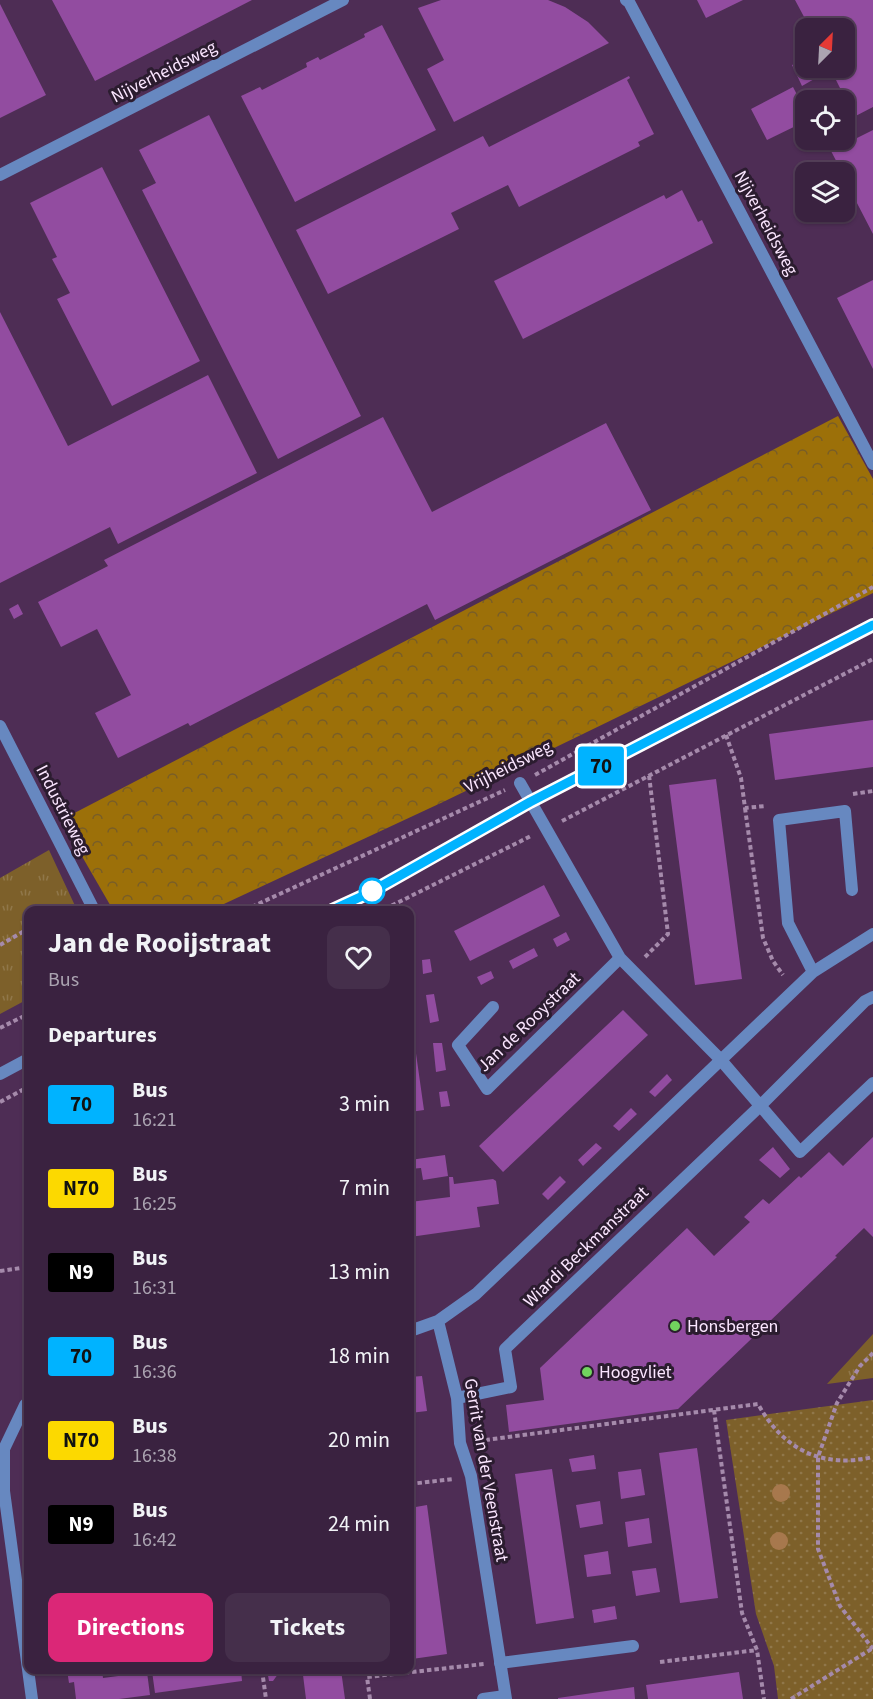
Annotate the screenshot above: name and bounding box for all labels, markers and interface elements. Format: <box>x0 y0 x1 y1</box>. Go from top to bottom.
north arrow <box>795 18 855 78</box>
map controls <box>795 18 855 222</box>
street label: Nijverheidsweg <box>107 35 221 109</box>
button: locate <box>795 90 855 150</box>
button: layers <box>795 162 855 222</box>
street label: Nijverheidsweg <box>728 166 804 280</box>
street label: Vrijheidsweg <box>460 734 556 800</box>
line badge: 70 <box>574 746 628 786</box>
text: 70 <box>590 751 612 781</box>
street label: Industrieweg <box>30 761 96 859</box>
unlabelled marker <box>359 878 385 904</box>
text: Jan de Rooijstraat <box>48 923 271 963</box>
button: heart <box>327 926 390 989</box>
text: Bus <box>48 966 79 994</box>
street label: Jan de Rooystraat <box>472 966 586 1078</box>
text: Departures <box>48 1019 157 1051</box>
text: Bus <box>132 1074 168 1106</box>
text: 3 min <box>339 1088 390 1120</box>
text: 70 <box>70 1089 92 1119</box>
text: 16:21 <box>132 1106 177 1134</box>
text: Bus <box>132 1158 168 1190</box>
text: 7 min <box>339 1172 390 1204</box>
text: N70 <box>63 1173 99 1203</box>
street label: Wiardi Beckmanstraat <box>518 1181 654 1313</box>
text: 16:25 <box>132 1190 177 1218</box>
text: Bus <box>132 1242 168 1274</box>
text: 13 min <box>328 1256 390 1288</box>
text: N9 <box>68 1257 94 1287</box>
text: 16:31 <box>132 1274 177 1302</box>
place label: Honsbergen <box>687 1314 778 1339</box>
marker: Honsbergen <box>668 1319 682 1333</box>
text: Bus <box>132 1326 168 1358</box>
text: 18 min <box>328 1340 390 1372</box>
text: 70 <box>70 1341 92 1371</box>
text: 16:36 <box>132 1358 177 1386</box>
place label: Hoogvliet <box>599 1360 672 1385</box>
marker: Hoogvliet <box>580 1365 594 1379</box>
street label: Gerrit van der Veenstraat <box>458 1376 514 1564</box>
text: Bus <box>132 1410 168 1442</box>
text: 20 min <box>328 1424 390 1456</box>
text: N70 <box>63 1425 99 1455</box>
text: 16:38 <box>132 1442 177 1470</box>
text: Bus <box>132 1494 168 1526</box>
text: 24 min <box>328 1508 390 1540</box>
text: N9 <box>68 1509 94 1539</box>
text: 16:42 <box>132 1526 177 1554</box>
button: Directions <box>48 1593 213 1662</box>
button: Tickets <box>225 1593 390 1662</box>

